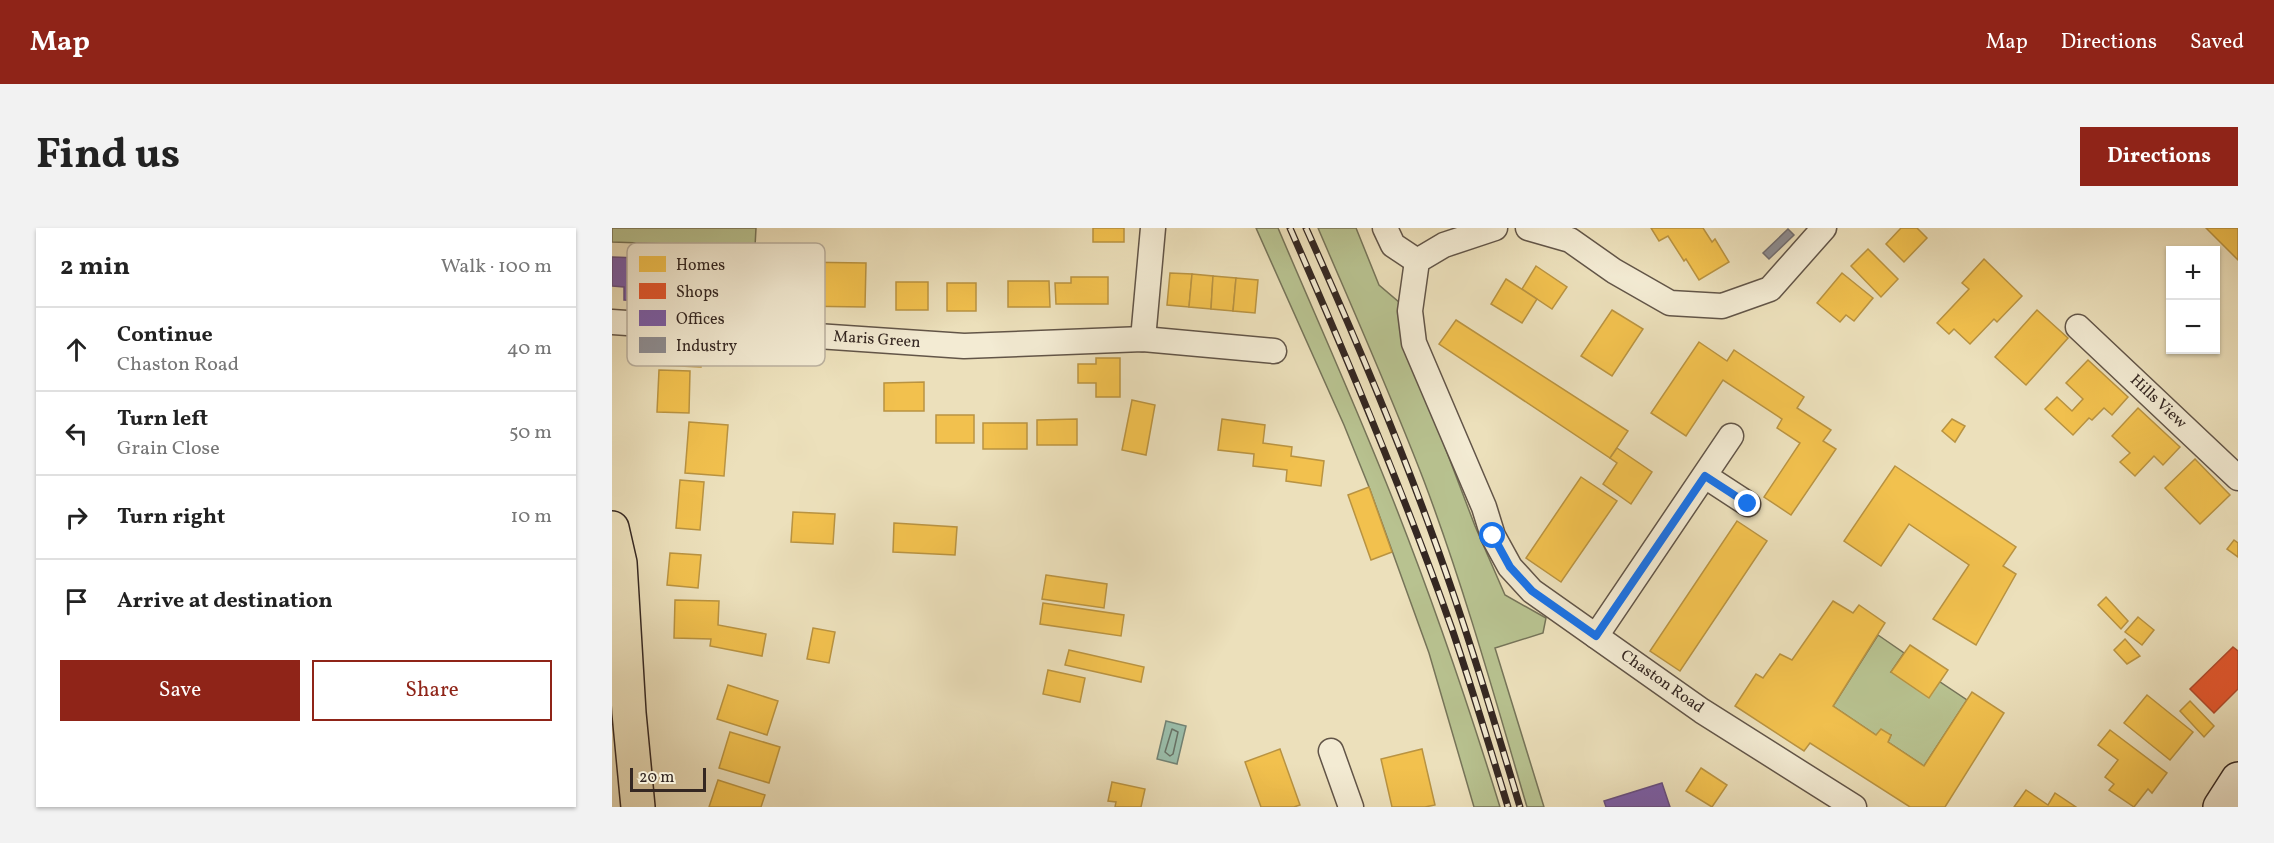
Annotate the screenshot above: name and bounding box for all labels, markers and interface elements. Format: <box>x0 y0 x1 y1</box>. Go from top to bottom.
text: Map <box>30 23 90 62</box>
text: Map <box>1986 28 2028 57</box>
text: Directions <box>2061 28 2157 57</box>
text: Saved <box>2190 28 2244 57</box>
text: Find us <box>36 127 180 186</box>
button: Directions <box>2080 127 2238 186</box>
legend <box>627 243 825 366</box>
map controls <box>2166 246 2220 354</box>
button: + <box>2166 246 2220 300</box>
text: 2 min <box>60 249 130 285</box>
text: Walk · 100 m <box>441 253 552 281</box>
text: Homes <box>676 255 725 277</box>
text: Shops <box>676 282 719 304</box>
button: − <box>2166 300 2220 354</box>
text: Offices <box>676 309 725 331</box>
text: Continue <box>117 320 213 351</box>
street label: Maris Green <box>833 326 921 354</box>
icon: ahead <box>60 333 93 366</box>
text: 40 m <box>507 335 552 363</box>
text: Industry <box>676 336 737 358</box>
text: Chaston Road <box>117 351 239 379</box>
street label: Hills View <box>2125 370 2192 435</box>
text: Turn left <box>117 404 208 435</box>
icon: left <box>60 417 93 450</box>
text: 50 m <box>509 419 552 447</box>
text: Grain Close <box>117 435 220 463</box>
route end <box>1734 490 1760 516</box>
icon: right <box>60 501 93 534</box>
text: Turn right <box>117 502 225 533</box>
text: 10 m <box>511 503 552 531</box>
route start <box>1479 522 1505 548</box>
icon: arrive <box>60 585 93 618</box>
text: Arrive at destination <box>117 586 333 617</box>
street label: Chaston Road <box>1616 645 1708 719</box>
button: Save <box>60 660 300 721</box>
button: Share <box>312 660 552 721</box>
scale bar <box>630 765 706 792</box>
text: 20 m <box>639 767 674 789</box>

